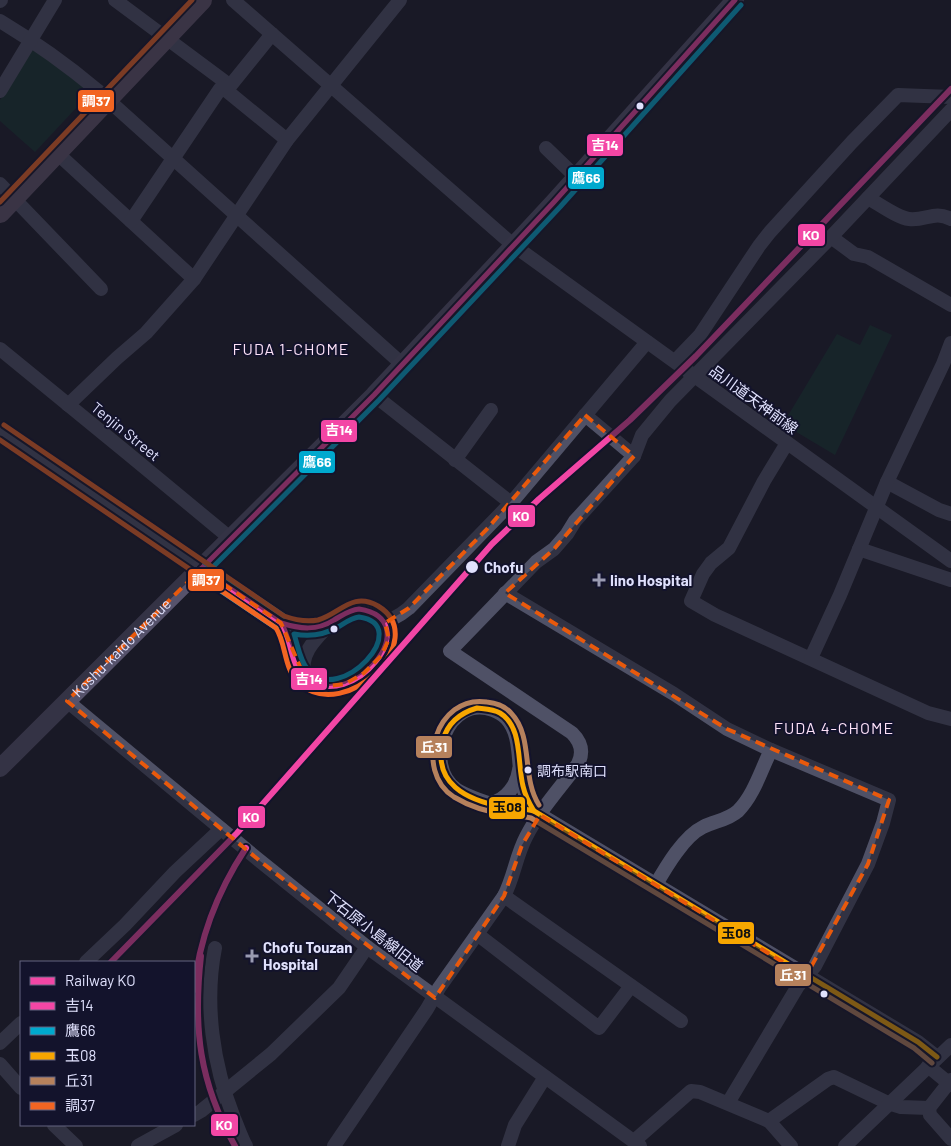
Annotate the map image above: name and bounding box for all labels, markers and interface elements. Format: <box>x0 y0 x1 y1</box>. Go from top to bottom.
line badge: 調37 <box>77 89 115 113</box>
text: 調37 <box>82 92 110 109</box>
unlabelled marker <box>635 101 645 111</box>
line badge: 吉14 <box>586 133 624 157</box>
text: 吉14 <box>591 136 619 153</box>
line badge: 鷹66 <box>567 166 605 190</box>
text: 鷹66 <box>571 169 601 186</box>
line badge: KO <box>797 223 826 247</box>
text: KO <box>802 226 820 243</box>
district label: FUDA 1-CHOME <box>232 339 350 358</box>
street label: 品川道天神前線 <box>706 361 802 437</box>
street label: Tenjin Street <box>88 398 164 464</box>
line badge: 吉14 <box>320 419 358 443</box>
text: 吉14 <box>325 421 353 438</box>
line badge: 鷹66 <box>298 450 336 474</box>
text: 鷹66 <box>302 453 332 470</box>
line badge: KO <box>507 504 536 528</box>
text: KO <box>512 507 530 524</box>
place label: Chofu <box>484 558 523 576</box>
marker: Chofu <box>464 559 480 575</box>
line badge: 調37 <box>187 568 225 592</box>
text: 調37 <box>192 571 220 588</box>
place label: Iino Hospital <box>610 571 692 589</box>
marker: Iino Hospital <box>592 573 606 587</box>
street label: Koshu-kaido Avenue <box>68 594 174 700</box>
unlabelled marker <box>329 624 339 634</box>
line badge: 吉14 <box>290 667 328 691</box>
text: 吉14 <box>295 670 323 687</box>
district label: FUDA 4-CHOME <box>774 718 894 737</box>
line badge: 丘31 <box>415 735 453 759</box>
text: 丘31 <box>421 738 447 755</box>
place label: 調布駅南口 <box>537 762 607 779</box>
marker: 調布駅南口 <box>523 765 533 775</box>
line badge: 玉08 <box>488 796 526 820</box>
text: 玉08 <box>492 798 522 815</box>
line badge: KO <box>237 805 266 829</box>
text: KO <box>242 808 260 825</box>
street label: 下石原小島線旧道 <box>321 887 427 975</box>
line badge: 玉08 <box>717 921 755 945</box>
text: 玉08 <box>721 924 751 941</box>
place label: Chofu Touzan Hospital <box>263 938 352 973</box>
marker: Chofu Touzan Hospital <box>245 949 259 963</box>
legend <box>20 961 195 1126</box>
line badge: 丘31 <box>774 963 812 987</box>
text: 丘31 <box>780 966 806 983</box>
text: Railway KO <box>65 971 136 989</box>
unlabelled marker <box>819 989 829 999</box>
text: 吉14 <box>65 996 94 1014</box>
text: 鷹66 <box>65 1021 95 1039</box>
text: 玉08 <box>65 1046 96 1064</box>
text: 丘31 <box>65 1071 93 1089</box>
text: 調37 <box>65 1096 95 1114</box>
line badge: KO <box>210 1113 239 1137</box>
text: KO <box>215 1116 233 1133</box>

